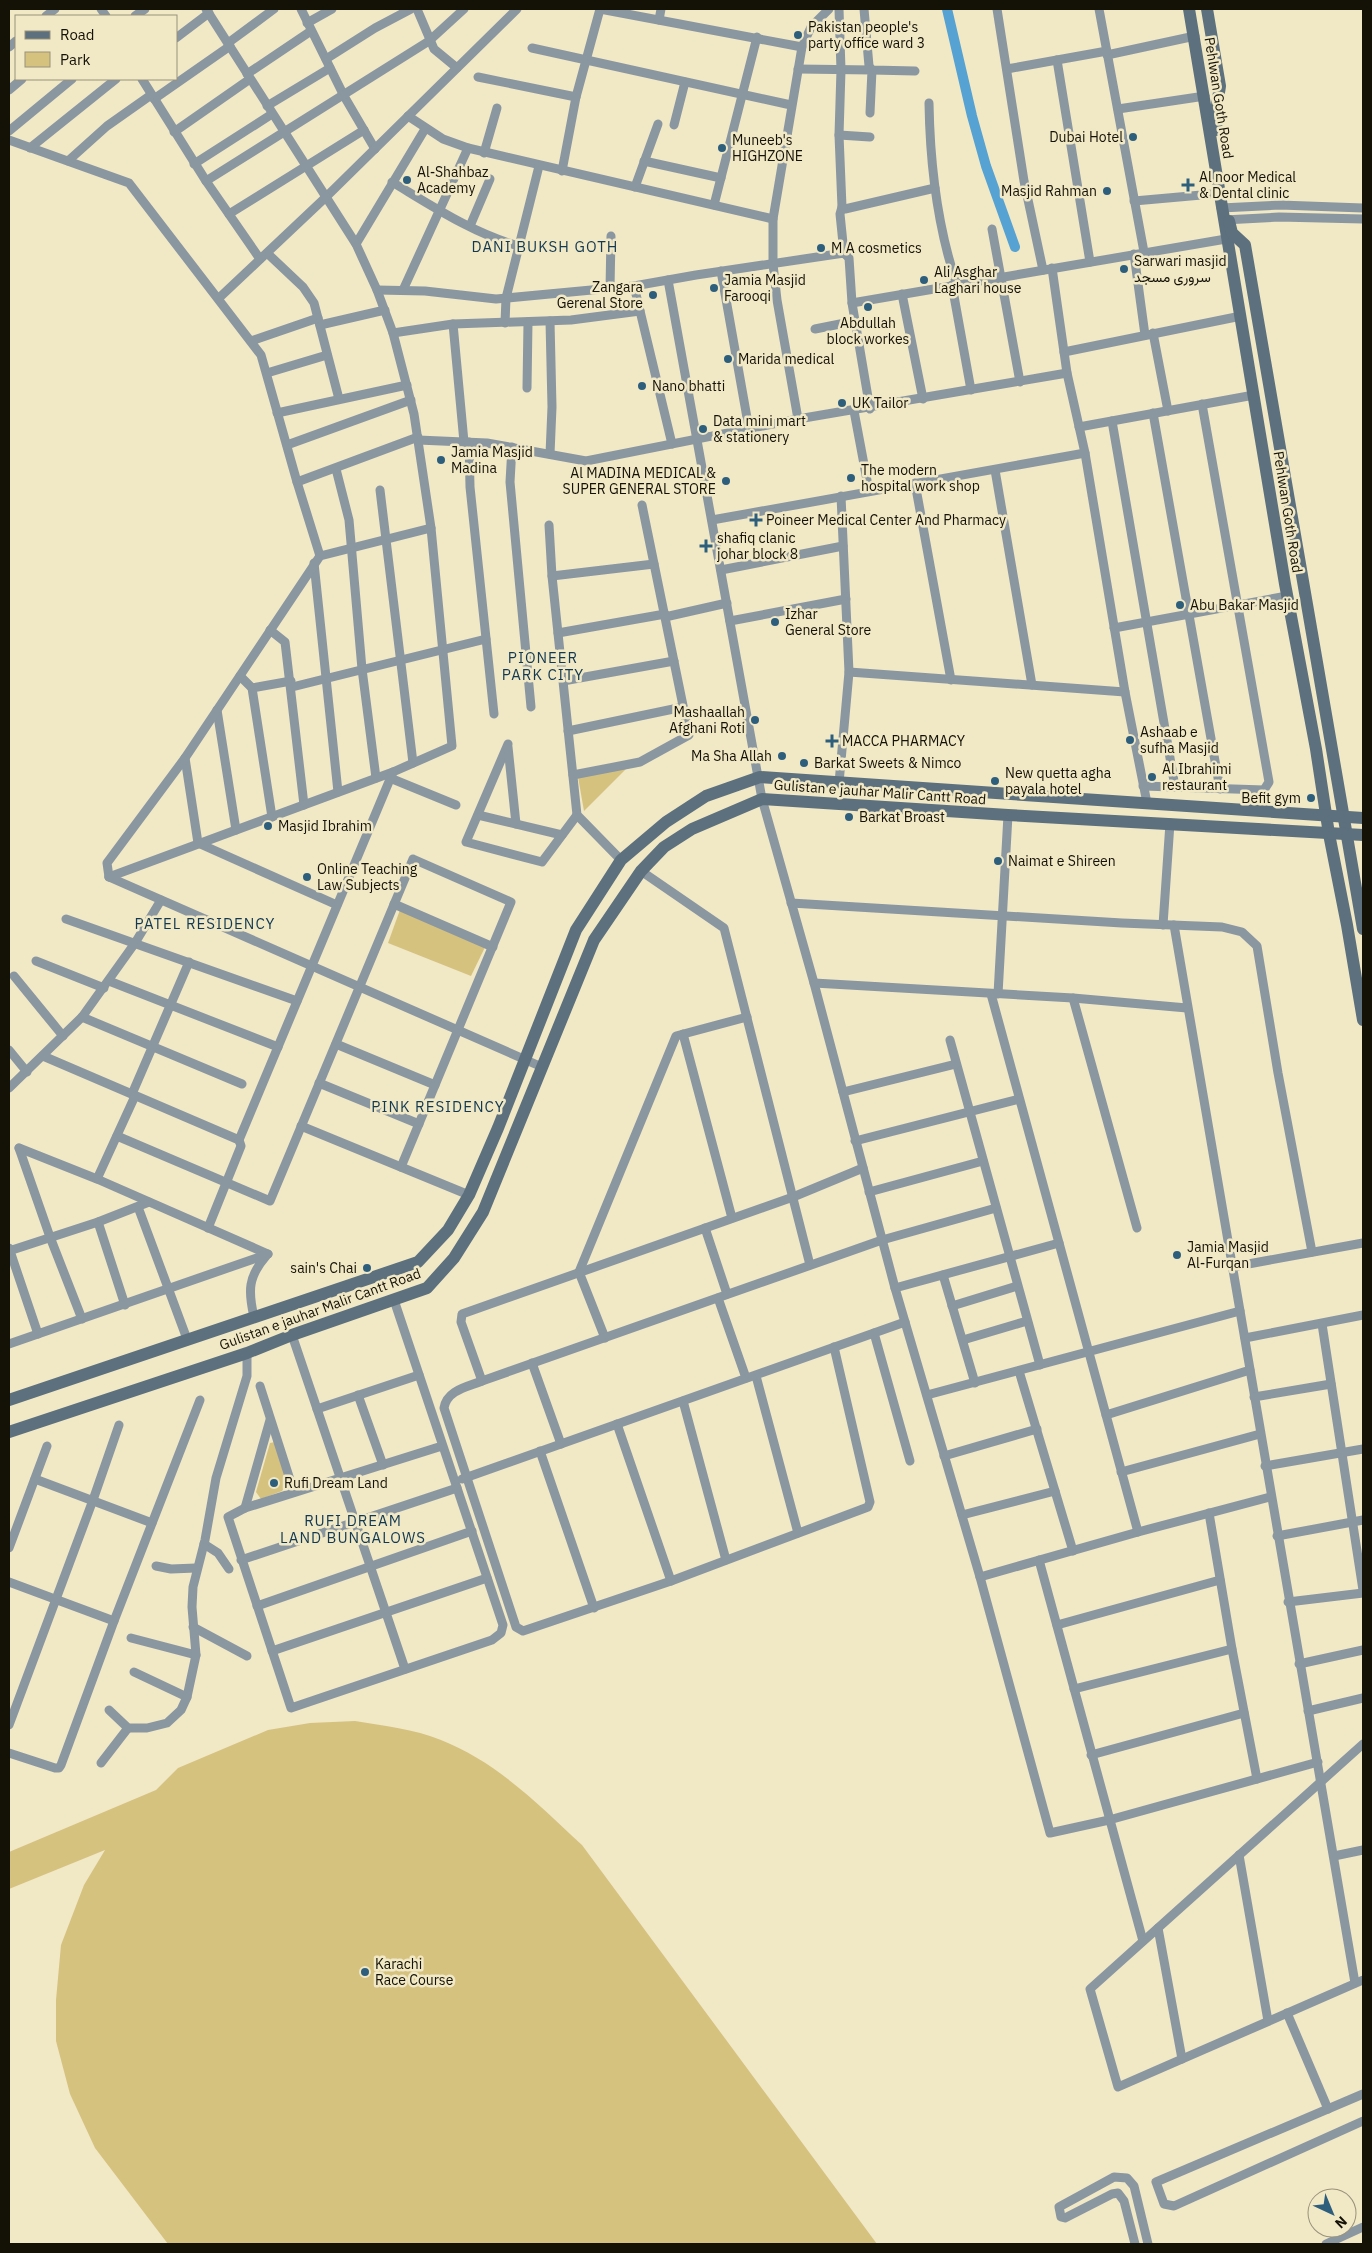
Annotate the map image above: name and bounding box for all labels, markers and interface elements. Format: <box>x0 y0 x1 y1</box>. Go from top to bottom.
legend <box>15 15 178 80</box>
place label: Pakistan people's party office ward 3 <box>808 18 925 52</box>
text: Road <box>60 25 95 44</box>
marker: Pakistan people's party office ward 3 <box>792 29 804 41</box>
street label: Pehlwan Goth Road <box>1200 36 1238 160</box>
text: Park <box>60 50 90 69</box>
place label: Dubai Hotel <box>1049 128 1123 146</box>
place label: Muneeb's HIGHZONE <box>732 131 803 165</box>
marker: Dubai Hotel <box>1127 131 1139 143</box>
marker: Muneeb's HIGHZONE <box>716 142 728 154</box>
place label: Al-Shahbaz Academy <box>417 163 489 197</box>
place label: Al noor Medical & Dental clinic <box>1199 168 1296 202</box>
marker: Al-Shahbaz Academy <box>401 174 413 186</box>
marker: Al noor Medical & Dental clinic <box>1181 178 1195 192</box>
place label: Masjid Rahman <box>1001 182 1097 200</box>
marker: Masjid Rahman <box>1101 185 1113 197</box>
district label: DANI BUKSH GOTH <box>472 237 618 256</box>
place label: M A cosmetics <box>831 239 922 257</box>
marker: M A cosmetics <box>815 242 827 254</box>
place label: Sarwari masjid سروری مسجد <box>1134 252 1227 286</box>
place label: Ali Asghar Laghari house <box>934 263 1022 297</box>
marker: Sarwari masjid سروری مسجد <box>1118 263 1130 275</box>
place label: Jamia Masjid Farooqi <box>724 271 806 305</box>
marker: Ali Asghar Laghari house <box>918 274 930 286</box>
place label: Zangara Gerenal Store <box>557 278 644 312</box>
marker: Jamia Masjid Farooqi <box>708 282 720 294</box>
marker: Zangara Gerenal Store <box>647 289 659 301</box>
marker: Abdullah block workes <box>862 301 874 313</box>
place label: Abdullah block workes <box>827 314 910 348</box>
place label: Marida medical <box>738 350 834 368</box>
marker: Marida medical <box>722 353 734 365</box>
place label: Nano bhatti <box>652 377 725 395</box>
marker: Nano bhatti <box>636 380 648 392</box>
place label: UK Tailor <box>852 394 908 412</box>
marker: UK Tailor <box>836 397 848 409</box>
place label: Data mini mart & stationery <box>713 412 806 446</box>
marker: Data mini mart & stationery <box>697 423 709 435</box>
place label: Jamia Masjid Madina <box>451 443 533 477</box>
street label: Pehlwan Goth Road <box>1269 450 1307 574</box>
marker: Jamia Masjid Madina <box>435 454 447 466</box>
place label: The modern hospital work shop <box>861 461 980 495</box>
place label: Al MADINA MEDICAL & SUPER GENERAL STORE <box>563 464 716 498</box>
marker: The modern hospital work shop <box>845 472 857 484</box>
marker: Al MADINA MEDICAL & SUPER GENERAL STORE <box>720 475 732 487</box>
place label: Poineer Medical Center And Pharmacy <box>766 511 1006 529</box>
marker: Poineer Medical Center And Pharmacy <box>750 514 762 526</box>
place label: shafiq clanic johar block 8 <box>717 529 798 563</box>
marker: shafiq clanic johar block 8 <box>699 539 713 553</box>
place label: Abu Bakar Masjid <box>1190 596 1299 614</box>
marker: Abu Bakar Masjid <box>1174 599 1186 611</box>
place label: Izhar General Store <box>785 605 872 639</box>
marker: Izhar General Store <box>769 616 781 628</box>
district label: PIONEER PARK CITY <box>502 648 584 684</box>
place label: Mashaallah Afghani Roti <box>669 703 745 737</box>
marker: Mashaallah Afghani Roti <box>749 714 761 726</box>
place label: Ashaab e sufha Masjid <box>1140 723 1219 757</box>
place label: MACCA PHARMACY <box>842 732 966 750</box>
marker: Ashaab e sufha Masjid <box>1124 734 1136 746</box>
marker: MACCA PHARMACY <box>826 735 838 747</box>
place label: Ma Sha Allah <box>691 747 772 765</box>
marker: Ma Sha Allah <box>776 750 788 762</box>
place label: Barkat Sweets & Nimco <box>814 754 962 772</box>
marker: Barkat Sweets & Nimco <box>798 757 810 769</box>
place label: Al Ibrahimi restaurant <box>1162 760 1232 794</box>
place label: New quetta agha payala hotel <box>1005 764 1112 798</box>
marker: Al Ibrahimi restaurant <box>1146 771 1158 783</box>
marker: New quetta agha payala hotel <box>989 775 1001 787</box>
street label: Gulistan e jauhar Malir Cantt Road <box>773 776 987 808</box>
place label: Befit gym <box>1241 789 1301 807</box>
marker: Befit gym <box>1305 792 1317 804</box>
place label: Barkat Broast <box>859 808 945 826</box>
marker: Barkat Broast <box>843 811 855 823</box>
place label: Masjid Ibrahim <box>278 817 372 835</box>
marker: Masjid Ibrahim <box>262 820 274 832</box>
place label: Naimat e Shireen <box>1008 852 1116 870</box>
marker: Naimat e Shireen <box>992 855 1004 867</box>
place label: Online Teaching Law Subjects <box>317 860 418 894</box>
marker: Online Teaching Law Subjects <box>301 871 313 883</box>
district label: PATEL RESIDENCY <box>134 914 276 933</box>
district label: PINK RESIDENCY <box>371 1097 505 1116</box>
place label: Jamia Masjid Al-Furqan <box>1187 1238 1269 1272</box>
marker: Jamia Masjid Al-Furqan <box>1171 1249 1183 1261</box>
place label: sain's Chai <box>290 1259 357 1277</box>
marker: sain's Chai <box>361 1262 373 1274</box>
street label: Gulistan e jauhar Malir Cantt Road <box>217 1264 423 1354</box>
place label: Rufi Dream Land <box>284 1474 388 1492</box>
marker: Rufi Dream Land <box>268 1477 280 1489</box>
district label: RUFI DREAM LAND BUNGALOWS <box>280 1511 426 1547</box>
place label: Karachi Race Course <box>375 1955 454 1989</box>
marker: Karachi Race Course <box>359 1966 371 1978</box>
north arrow <box>1307 2188 1357 2238</box>
text: N <box>1331 2212 1351 2232</box>

